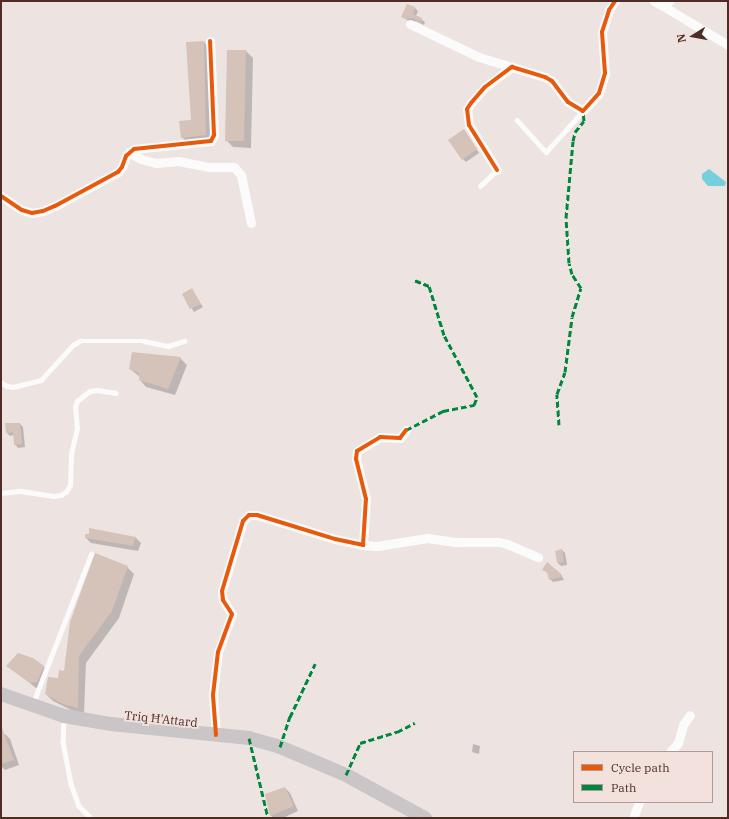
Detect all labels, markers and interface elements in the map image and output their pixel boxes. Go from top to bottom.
north arrow [673,16,713,56]
text: N [674,33,689,44]
street label: Triq Ħ'Attard [124,708,198,730]
legend [573,751,713,803]
text: Cycle path [611,760,670,775]
text: Path [611,780,636,795]

